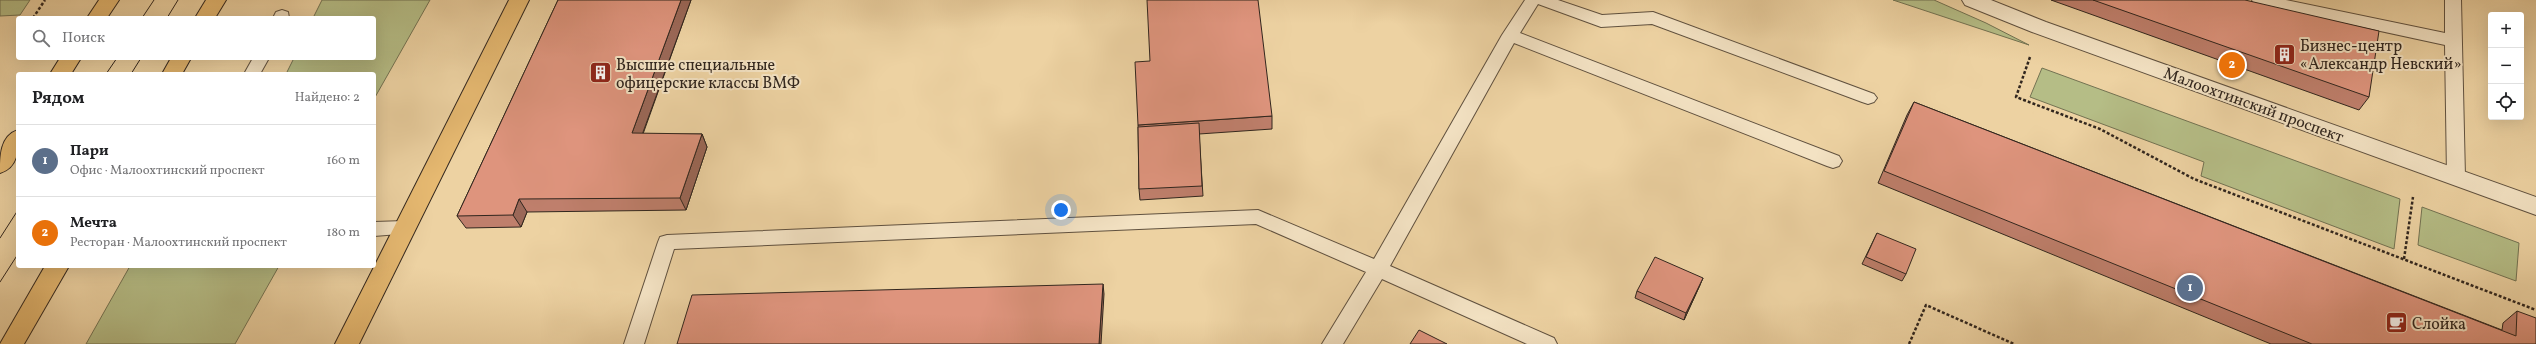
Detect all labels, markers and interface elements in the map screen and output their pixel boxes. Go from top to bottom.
map controls [2488,12,2524,120]
button: + [2488,12,2524,48]
search box [16,16,376,60]
icon: search [30,27,52,49]
text: Поиск [62,28,105,49]
place label: Бизнес-центр «Александр Невский» [2300,36,2462,76]
building icon: Бизнес-центр «Александр Невский» [2271,41,2297,67]
button: − [2488,48,2524,84]
pin: 2 [2219,50,2245,80]
place label: Высшие специальные офицерские классы ВМФ [616,55,800,95]
building icon: Высшие специальные офицерские классы ВМФ [588,60,614,86]
street label: Малоохтинский проспект [2160,63,2346,149]
button: locate [2488,84,2524,120]
text: Рядом [32,87,85,110]
text: Найдено: 2 [295,89,360,107]
text: Пари [70,141,109,162]
text: 1 [42,152,48,170]
text: 160 m [326,152,360,170]
text: Офис · Малоохтинский проспект [70,162,265,180]
your location [1051,200,1071,220]
text: Мечта [70,213,117,234]
text: 2 [42,224,48,242]
text: 180 m [326,224,360,242]
text: Ресторан · Малоохтинский проспект [70,234,287,252]
pin: 1 [2177,273,2203,303]
cafe icon: Слойка [2384,310,2410,336]
place label: Слойка [2412,314,2466,336]

